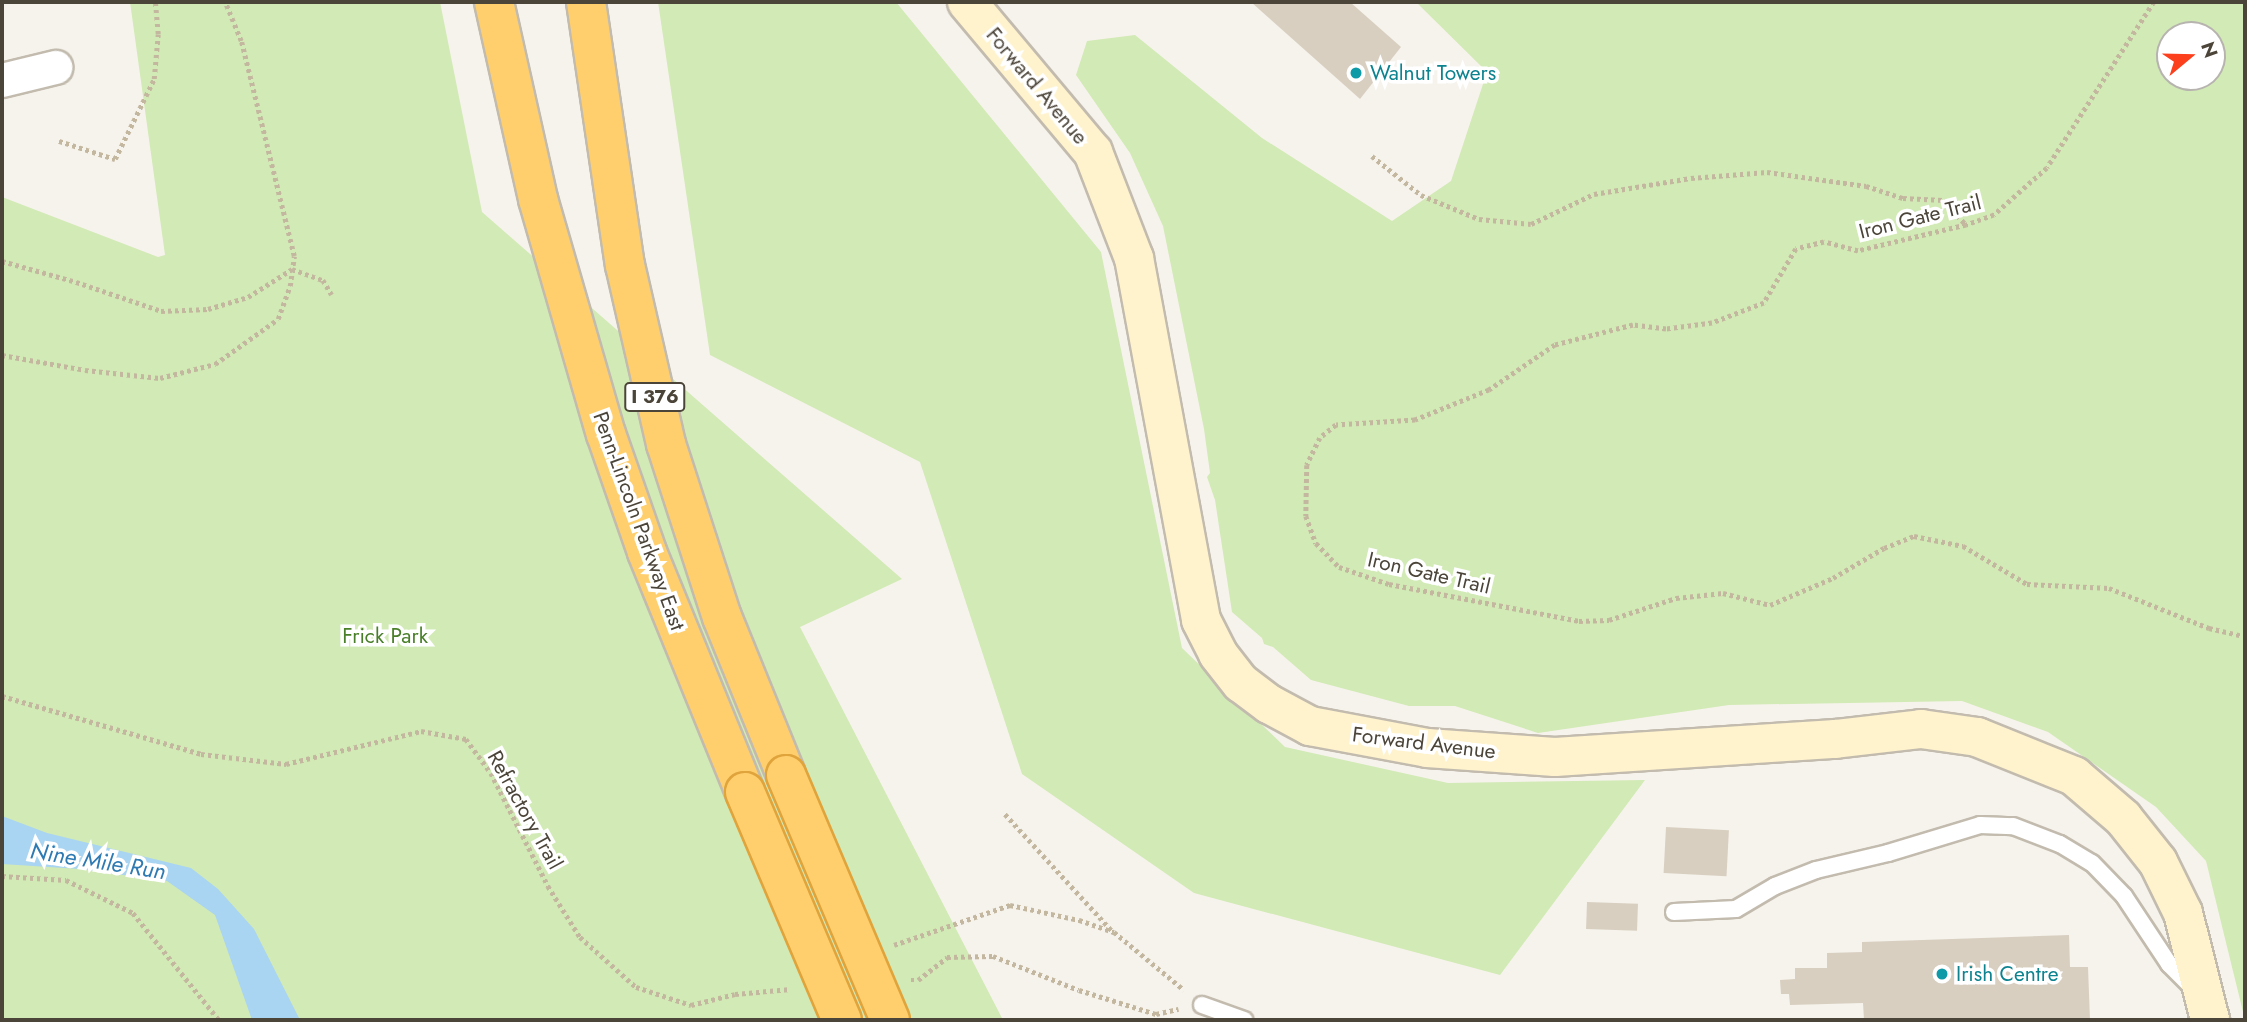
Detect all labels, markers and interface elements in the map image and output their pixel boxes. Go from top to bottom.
north arrow [2156,21,2226,91]
street label: Forward Avenue [981,23,1093,149]
text: N [2194,38,2225,61]
place label: Walnut Towers [1370,60,1496,86]
marker: Walnut Towers [1348,65,1364,81]
street label: Iron Gate Trail [1856,190,1984,244]
road number: I 376 [624,382,686,412]
street label: Penn-Lincoln Parkway East [588,408,690,634]
street label: Iron Gate Trail [1365,547,1493,599]
park label: Frick Park [342,623,428,649]
street label: Forward Avenue [1351,722,1497,764]
street label: Refractory Trail [482,746,568,874]
water label: Nine Mile Run [28,837,168,885]
place label: Irish Centre [1956,961,2059,987]
marker: Irish Centre [1934,966,1950,982]

